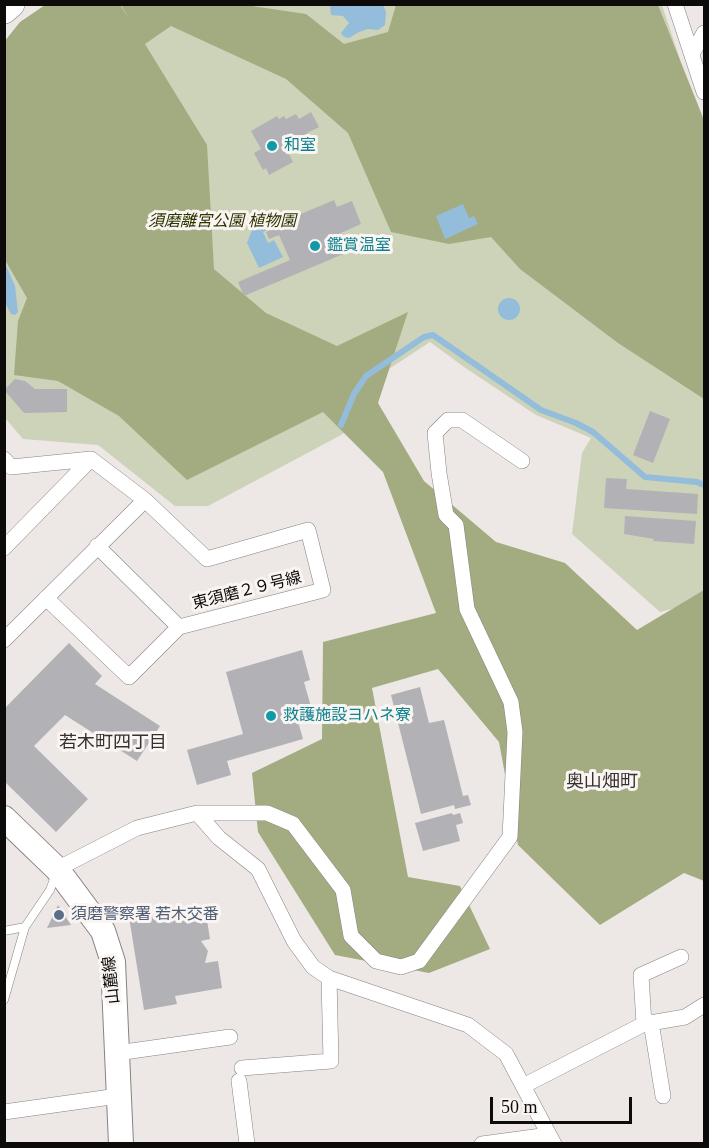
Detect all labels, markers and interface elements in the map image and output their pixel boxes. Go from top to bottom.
place label: 和室 [284,136,316,156]
marker: 和室 [265,139,279,153]
park label: 須磨離宮公園 植物園 [148,212,296,232]
place label: 鑑賞温室 [327,236,391,256]
marker: 鑑賞温室 [308,239,322,253]
street label: 東須磨２９号線 [190,568,304,614]
place label: 救護施設ヨハネ寮 [283,706,411,726]
marker: 救護施設ヨハネ寮 [264,709,278,723]
district label: 若木町四丁目 [59,732,167,754]
district label: 奥山畑町 [566,771,638,793]
place label: 須磨警察署 若木交番 [71,905,219,925]
marker: 須磨警察署 若木交番 [52,908,66,922]
street label: 山麓線 [100,955,124,1005]
scale bar [493,1085,636,1123]
text: 50 m [501,1097,538,1117]

